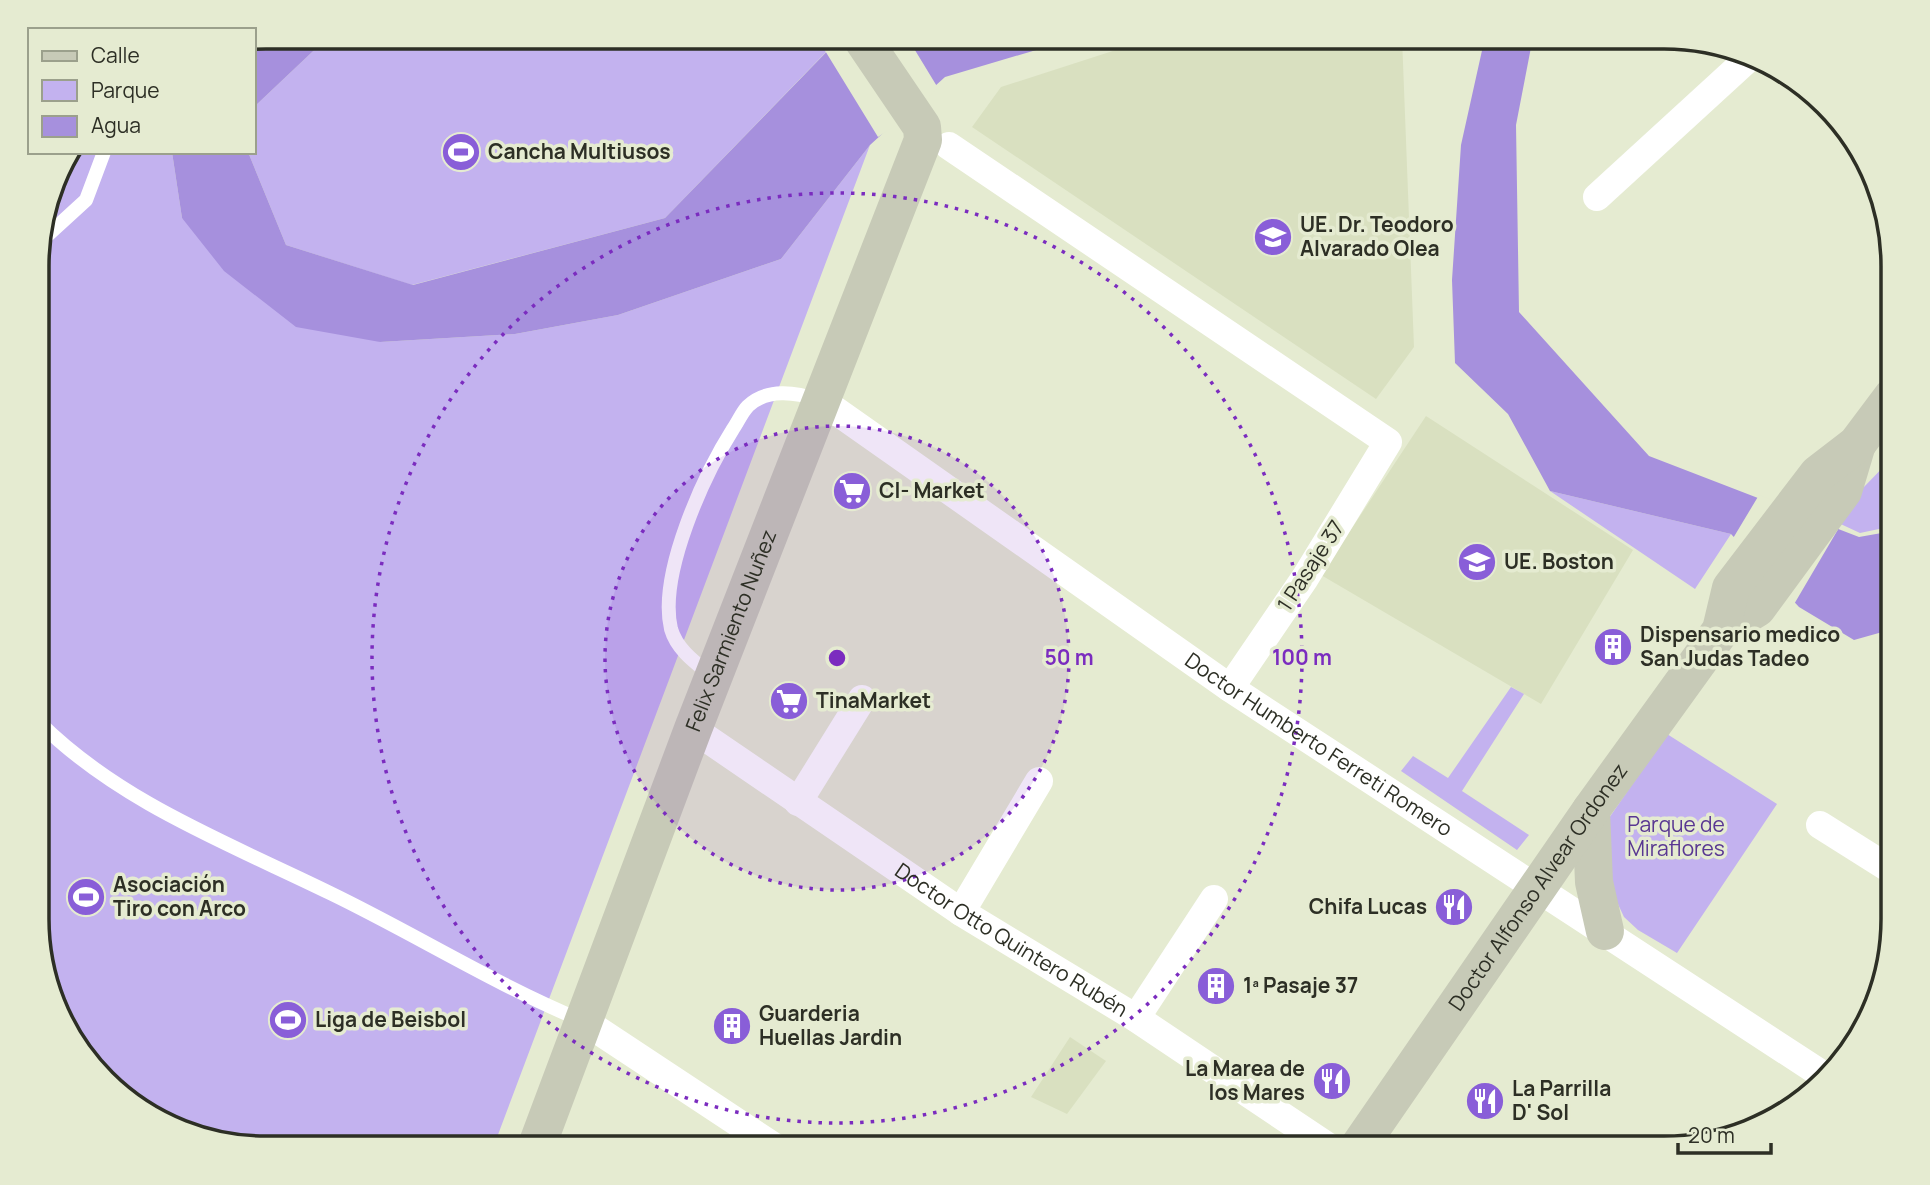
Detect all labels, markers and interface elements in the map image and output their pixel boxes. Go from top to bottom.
legend [28,28,256,154]
text: Calle [91,41,140,69]
text: Parque [91,76,160,104]
text: Agua [91,111,141,139]
sports icon: Cancha Multiusos [440,131,482,173]
place label: Cancha Multiusos [488,137,671,165]
place label: UE. Dr. Teodoro Alvarado Olea [1300,210,1454,262]
school or university icon: UE. Dr. Teodoro Alvarado Olea [1252,216,1294,258]
supermarket icon: CI- Market [831,470,873,512]
place label: CI- Market [879,476,985,504]
street label: 1 Pasaje 37 [1270,515,1350,616]
street label: Felix Sarmiento Nuñez [678,525,782,735]
school or university icon: UE. Boston [1456,541,1498,583]
place label: UE. Boston [1504,547,1614,575]
place label: Dispensario medico San Judas Tadeo [1640,620,1840,672]
building icon: Dispensario medico San Judas Tadeo [1592,626,1634,668]
text: 50 m [1044,643,1094,671]
text: 100 m [1272,643,1332,671]
centre of rings [825,646,849,670]
street label: Doctor Humberto Ferreti Romero [1180,646,1458,842]
supermarket icon: TinaMarket [768,680,810,722]
place label: TinaMarket [816,686,931,714]
street label: Doctor Alfonso Alvear Ordonez [1442,757,1633,1016]
park label: Parque de Miraflores [1627,810,1725,862]
street label: Doctor Otto Quintero Rubén [890,856,1133,1023]
place label: Asociación Tiro con Arco [113,870,246,922]
sports icon: Asociación Tiro con Arco [65,876,107,918]
restaurant icon: Chifa Lucas [1433,886,1475,928]
place label: Chifa Lucas [1309,892,1427,920]
building icon: 1ª Pasaje 37 [1195,965,1237,1007]
place label: 1ª Pasaje 37 [1243,971,1358,999]
sports icon: Liga de Beisbol [267,999,309,1041]
place label: Guarderia Huellas Jardin [759,999,902,1051]
place label: Liga de Beisbol [315,1005,466,1033]
building icon: Guarderia Huellas Jardin [711,1005,753,1047]
place label: La Marea de los Mares [1185,1054,1305,1106]
restaurant icon: La Marea de los Mares [1311,1060,1353,1102]
place label: La Parrilla D' Sol [1512,1074,1611,1126]
restaurant icon: La Parrilla D' Sol [1464,1080,1506,1122]
scale bar [1678,1112,1771,1156]
text: 20 m [1688,1121,1735,1149]

